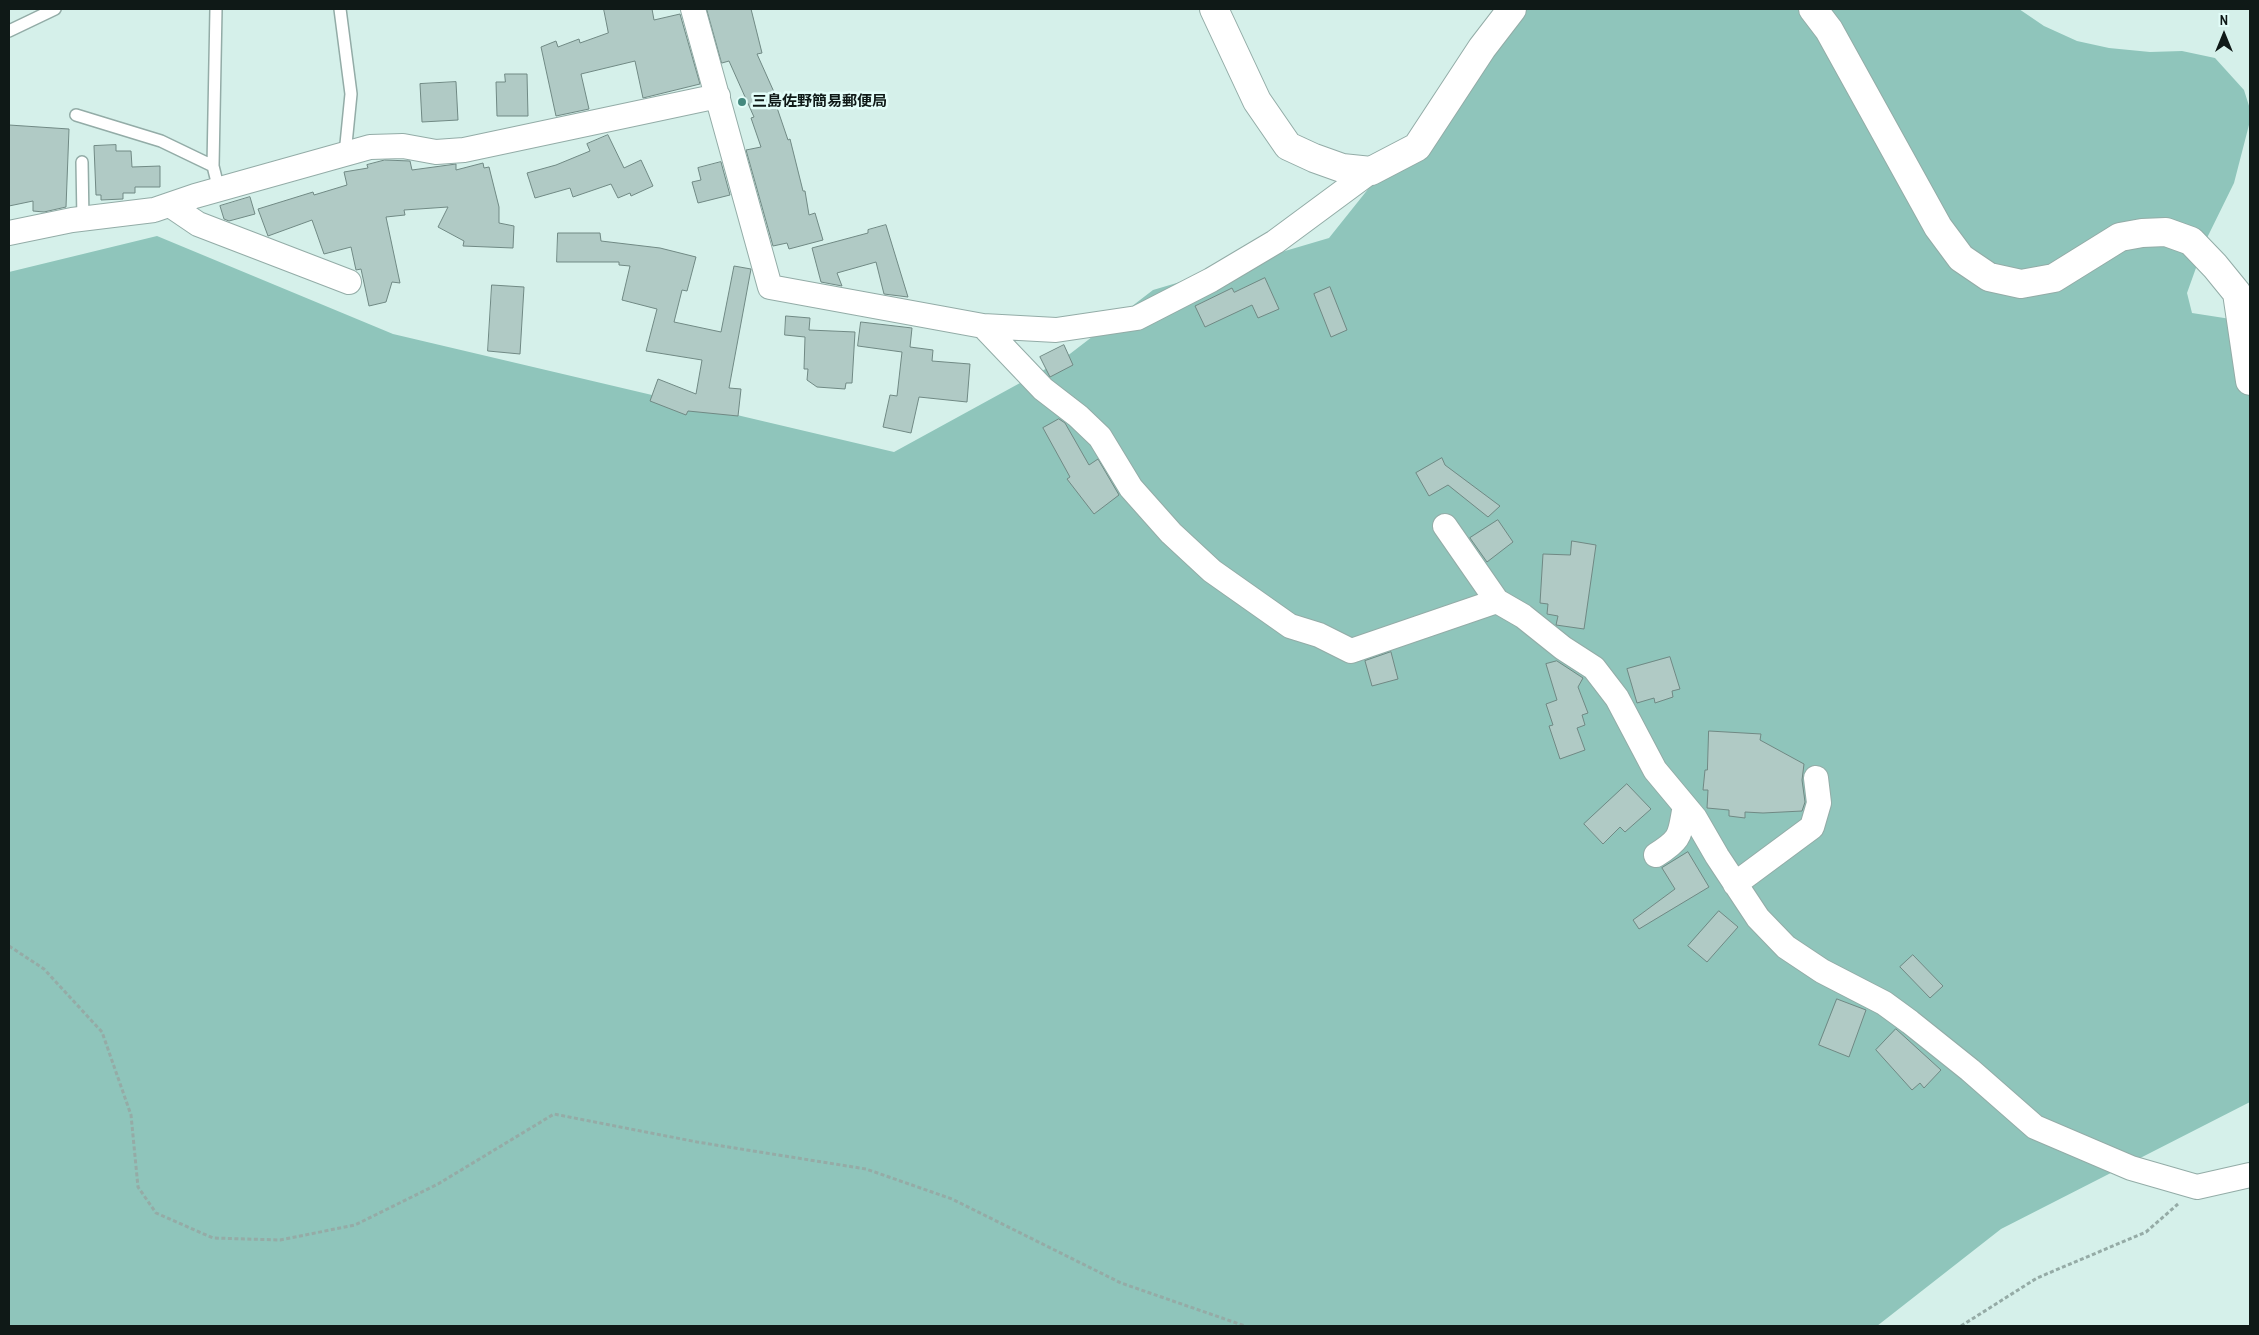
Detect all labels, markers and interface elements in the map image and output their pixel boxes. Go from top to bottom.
north arrow [2199,10,2249,60]
text: N [2220,11,2228,29]
place label: 三島佐野簡易郵便局 [752,93,887,111]
marker: 三島佐野簡易郵便局 [736,96,748,108]

